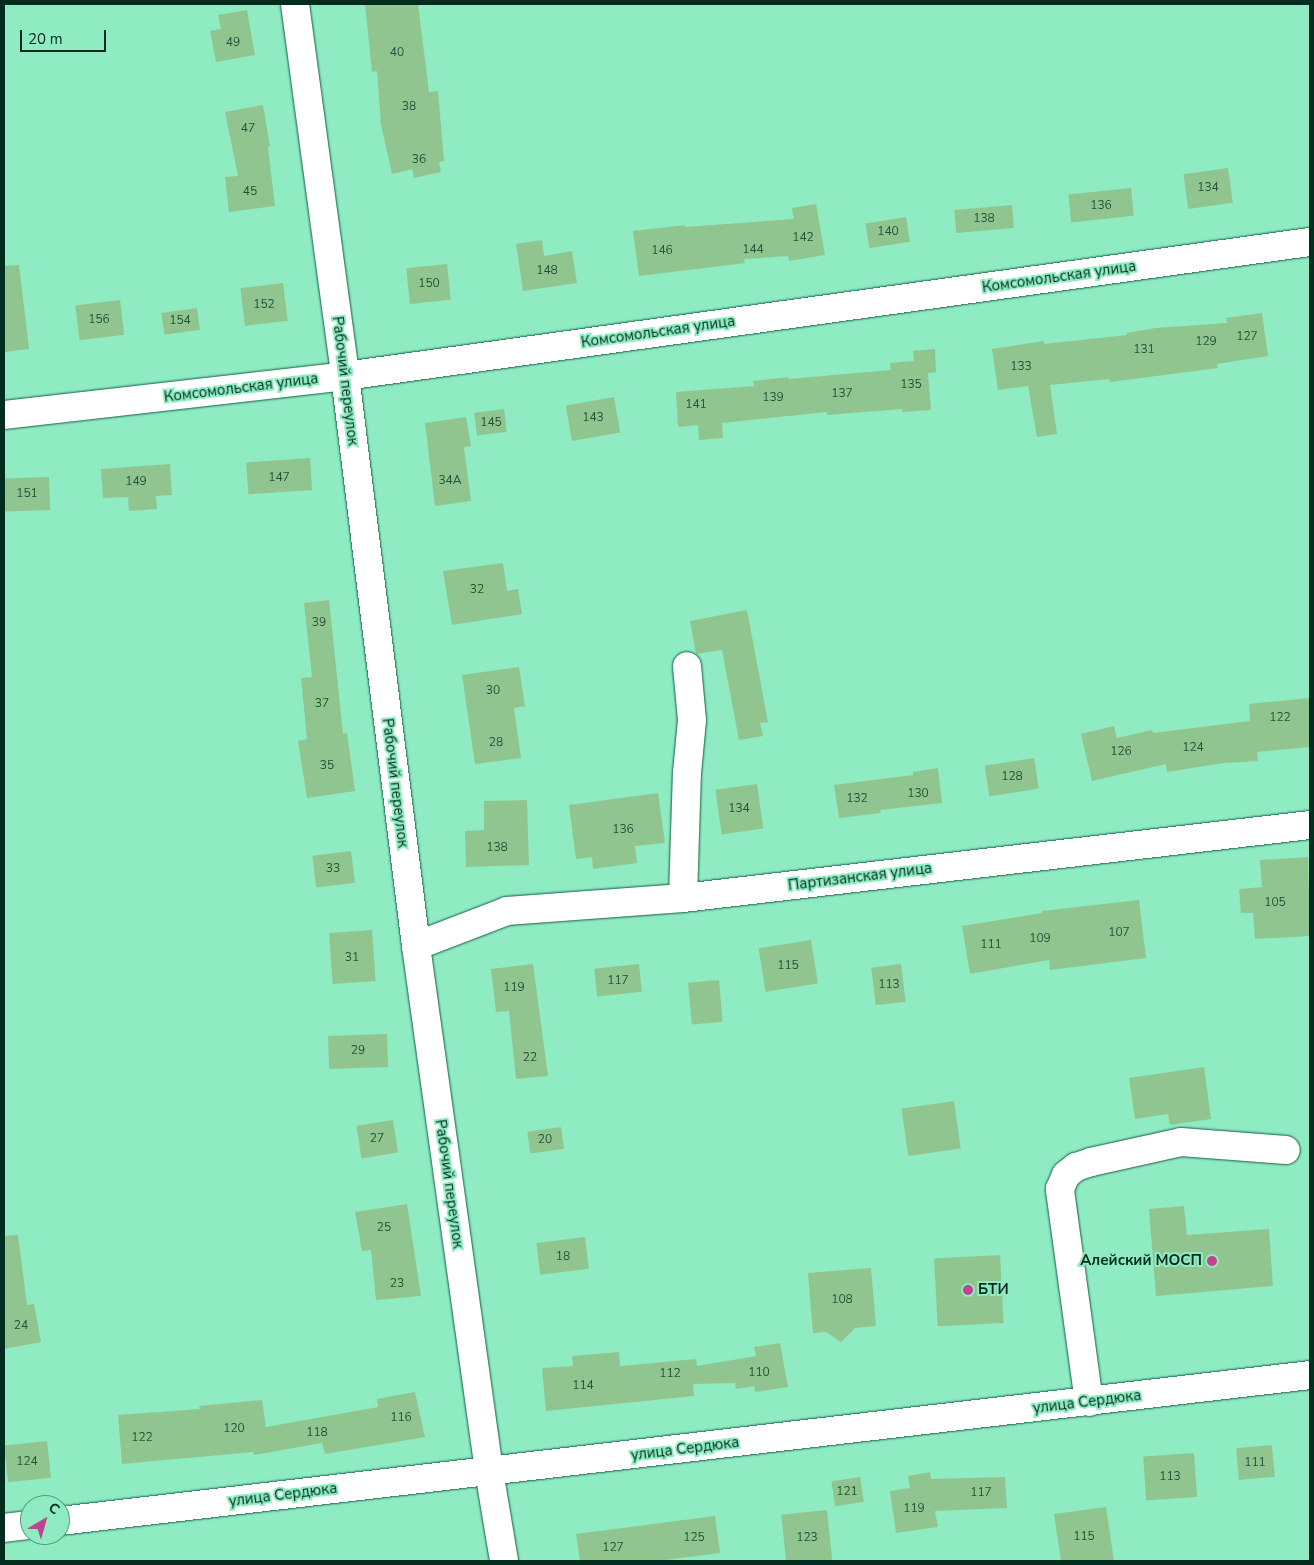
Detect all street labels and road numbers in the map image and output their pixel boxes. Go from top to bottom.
street label: Комсомольская улица [981,257,1137,297]
street label: Комсомольская улица [580,312,736,352]
street label: Рабочий переулок [328,315,362,447]
street label: Комсомольская улица [163,370,319,406]
street label: Рабочий переулок [378,717,412,849]
street label: Партизанская улица [787,859,933,895]
street label: Рабочий переулок [431,1118,467,1250]
street label: улица Сердюка [1032,1386,1142,1418]
street label: улица Сердюка [630,1433,740,1465]
street label: улица Сердюка [228,1479,338,1511]

